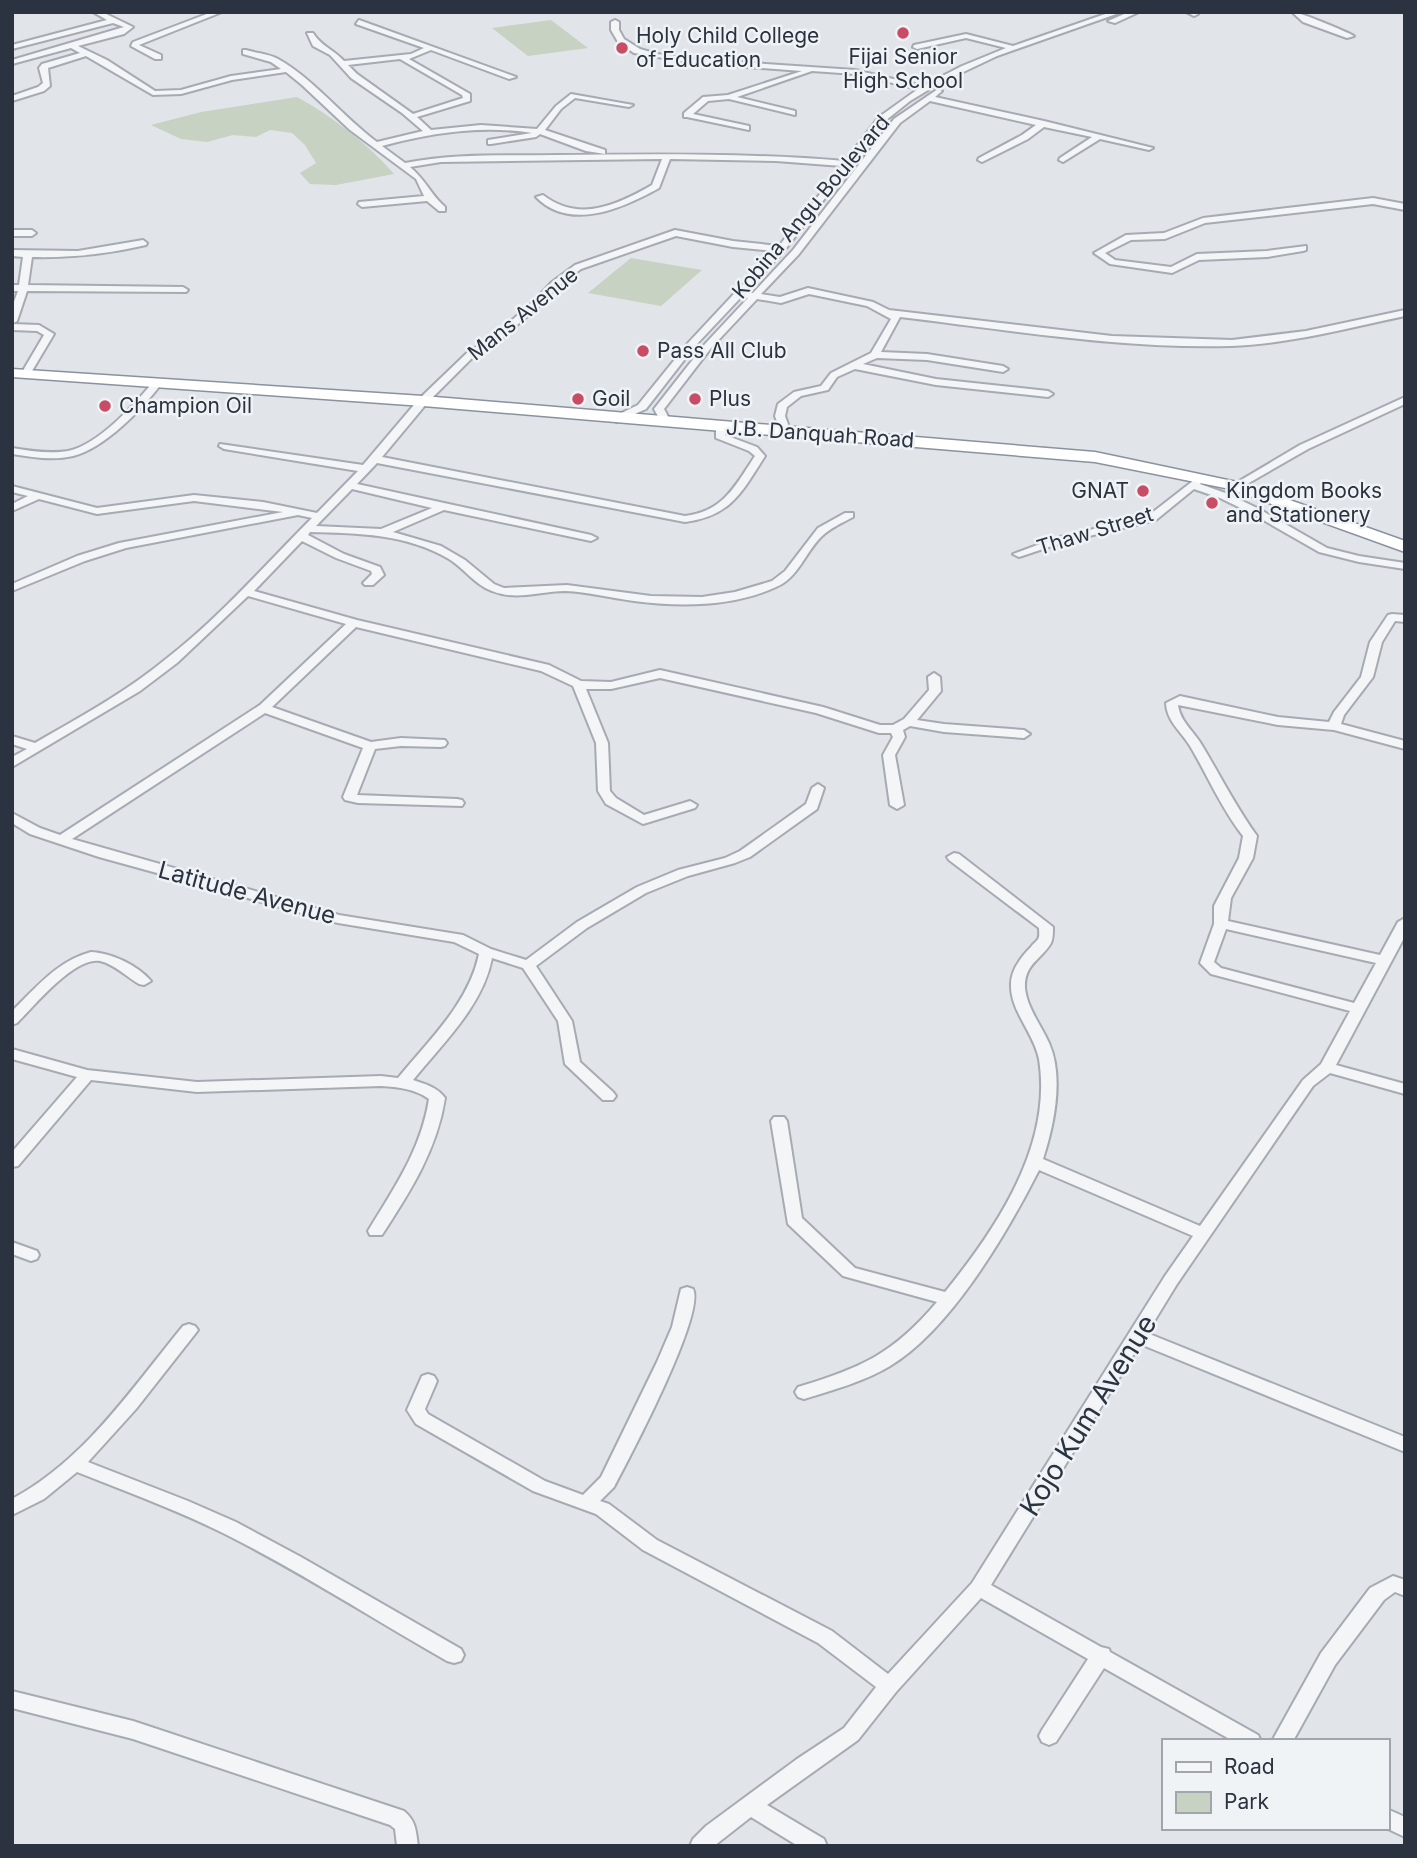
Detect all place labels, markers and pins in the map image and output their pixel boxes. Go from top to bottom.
place label: Holy Child College of Education [636,23,819,72]
marker: Fijai Senior High School [895,25,911,41]
marker: Holy Child College of Education [614,40,630,56]
place label: Fijai Senior High School [843,44,963,93]
place label: Pass All Club [657,338,787,363]
marker: Pass All Club [635,343,651,359]
place label: Goil [592,386,630,411]
place label: Plus [709,386,751,411]
marker: Goil [570,391,586,407]
marker: Plus [687,391,703,407]
place label: Champion Oil [119,393,252,418]
marker: Champion Oil [97,398,113,414]
place label: GNAT [1071,478,1129,503]
place label: Kingdom Books and Stationery [1226,478,1382,527]
marker: GNAT [1135,483,1151,499]
marker: Kingdom Books and Stationery [1204,495,1220,511]

